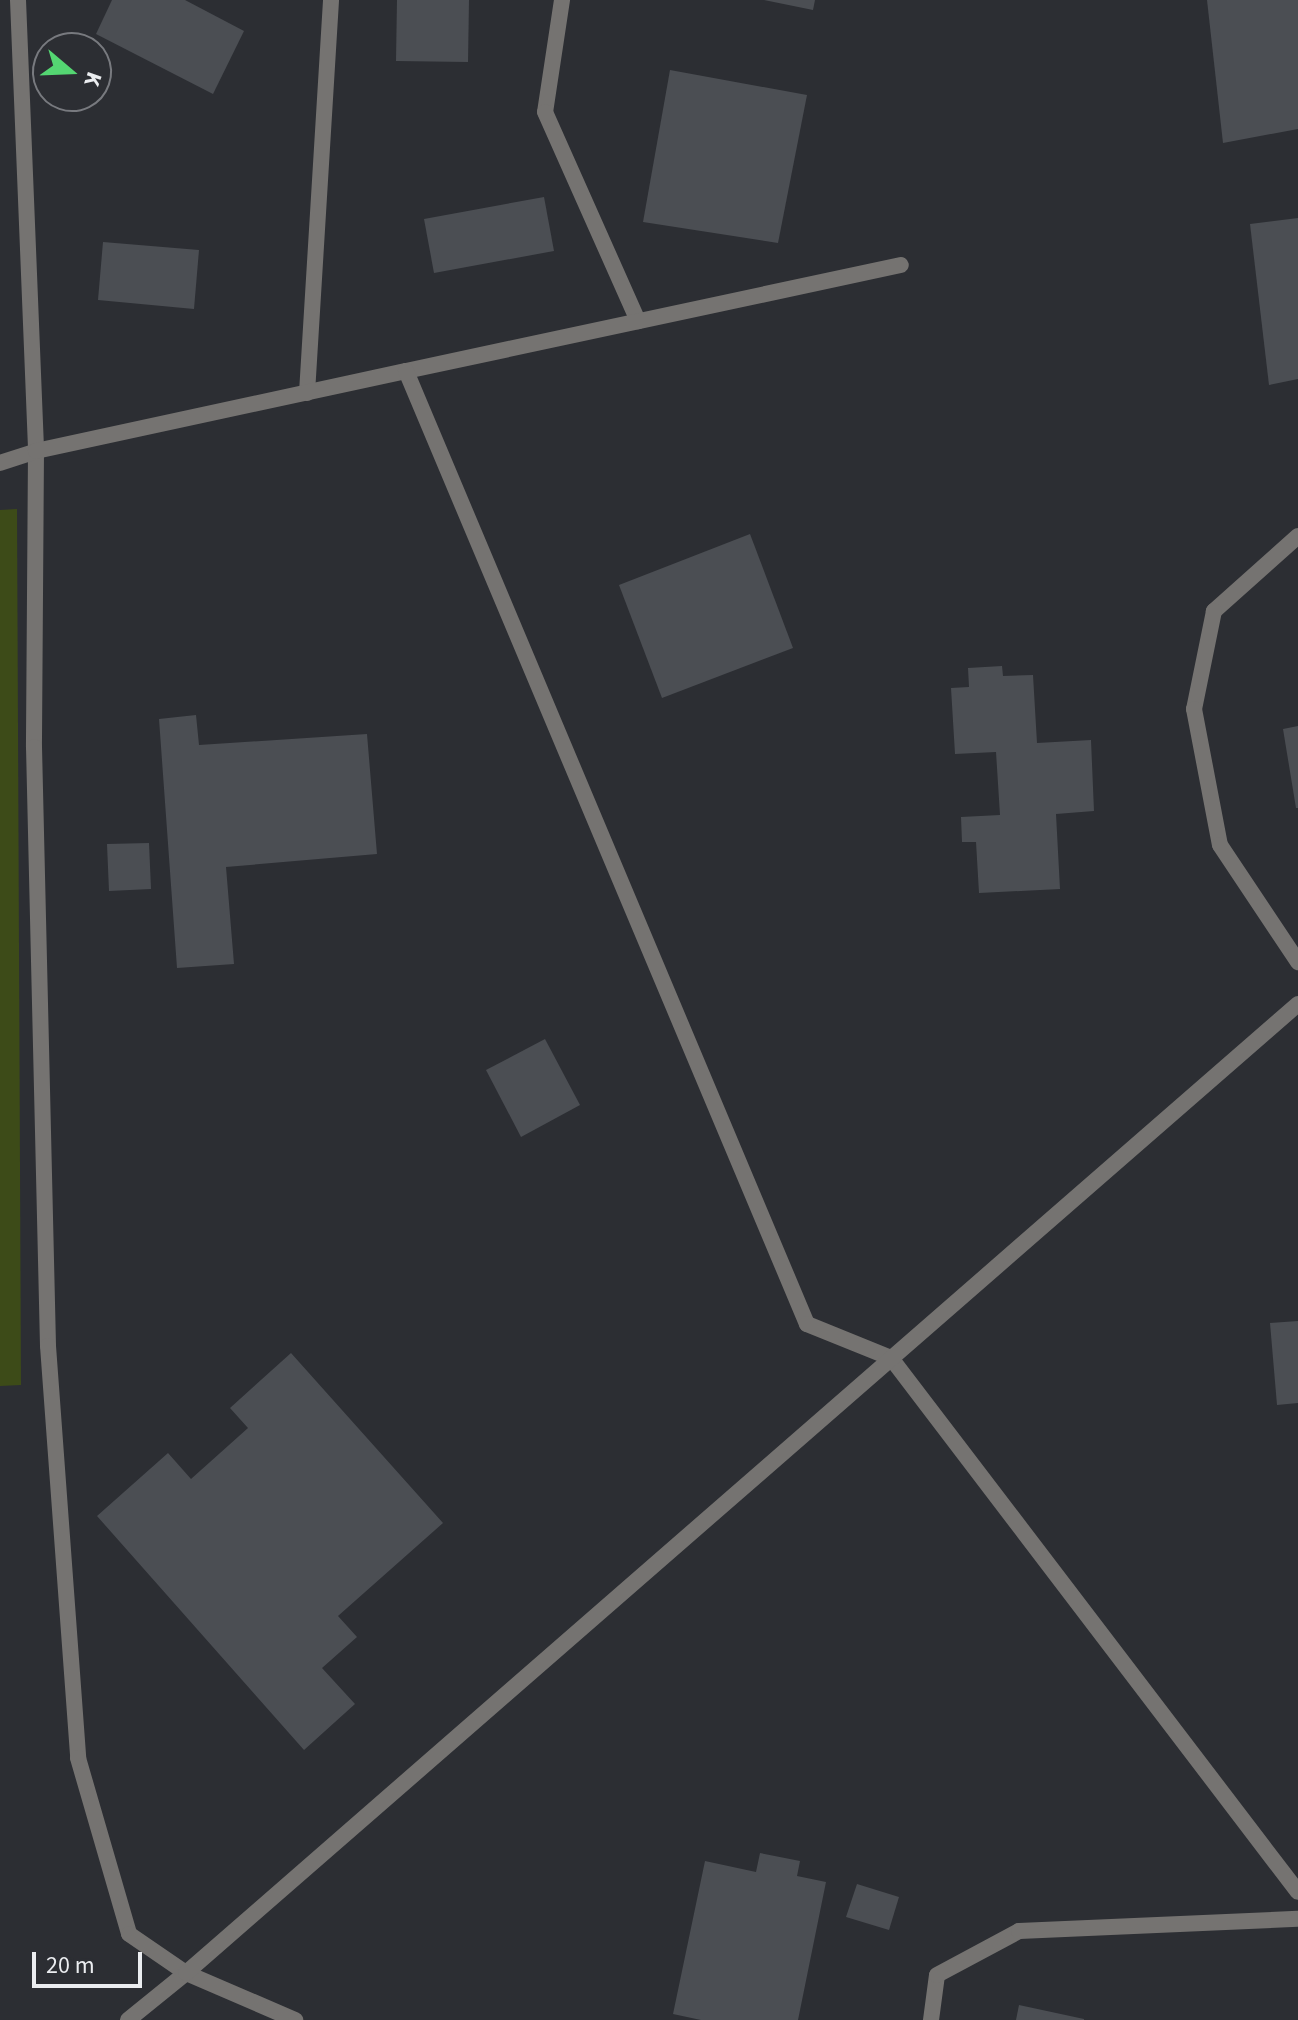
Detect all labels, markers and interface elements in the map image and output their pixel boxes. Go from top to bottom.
north arrow [32,32,112,112]
text: K [75,68,110,91]
scale bar [36,1936,146,1986]
text: 20 m [46,1948,95,1983]

